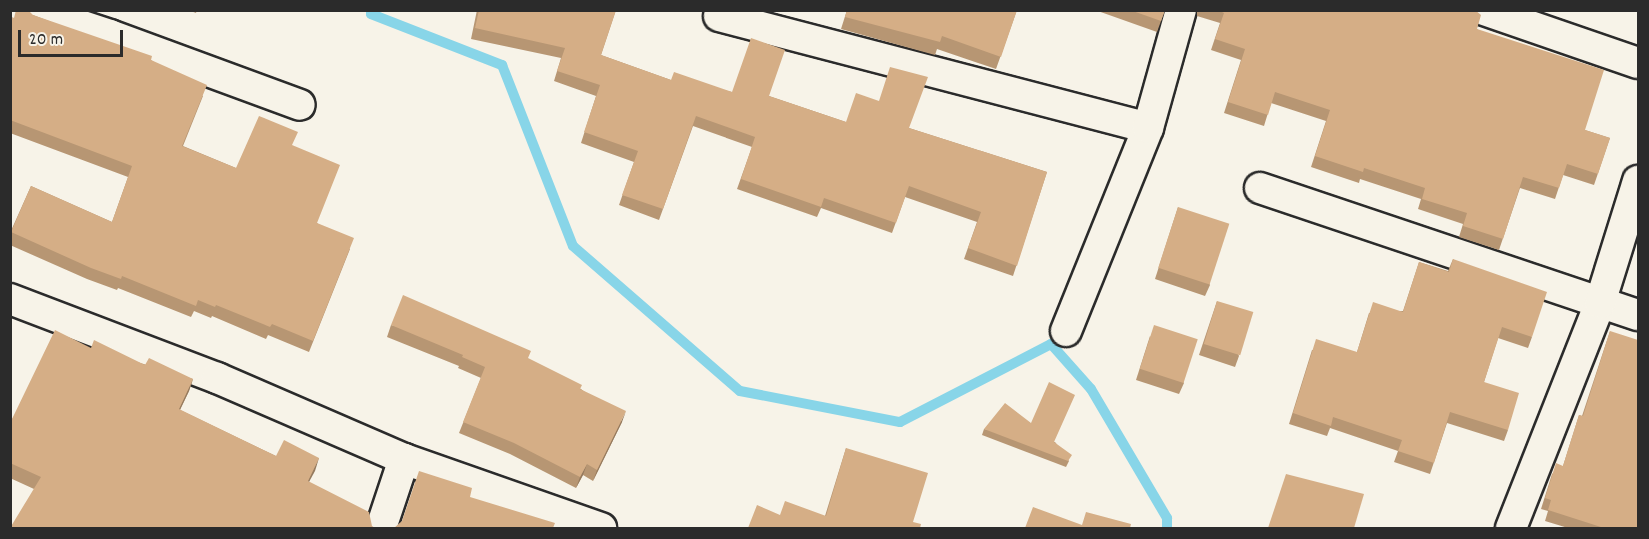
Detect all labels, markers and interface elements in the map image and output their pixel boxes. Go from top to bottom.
scale bar [21,18,126,56]
text: 20 m [29,28,63,53]

